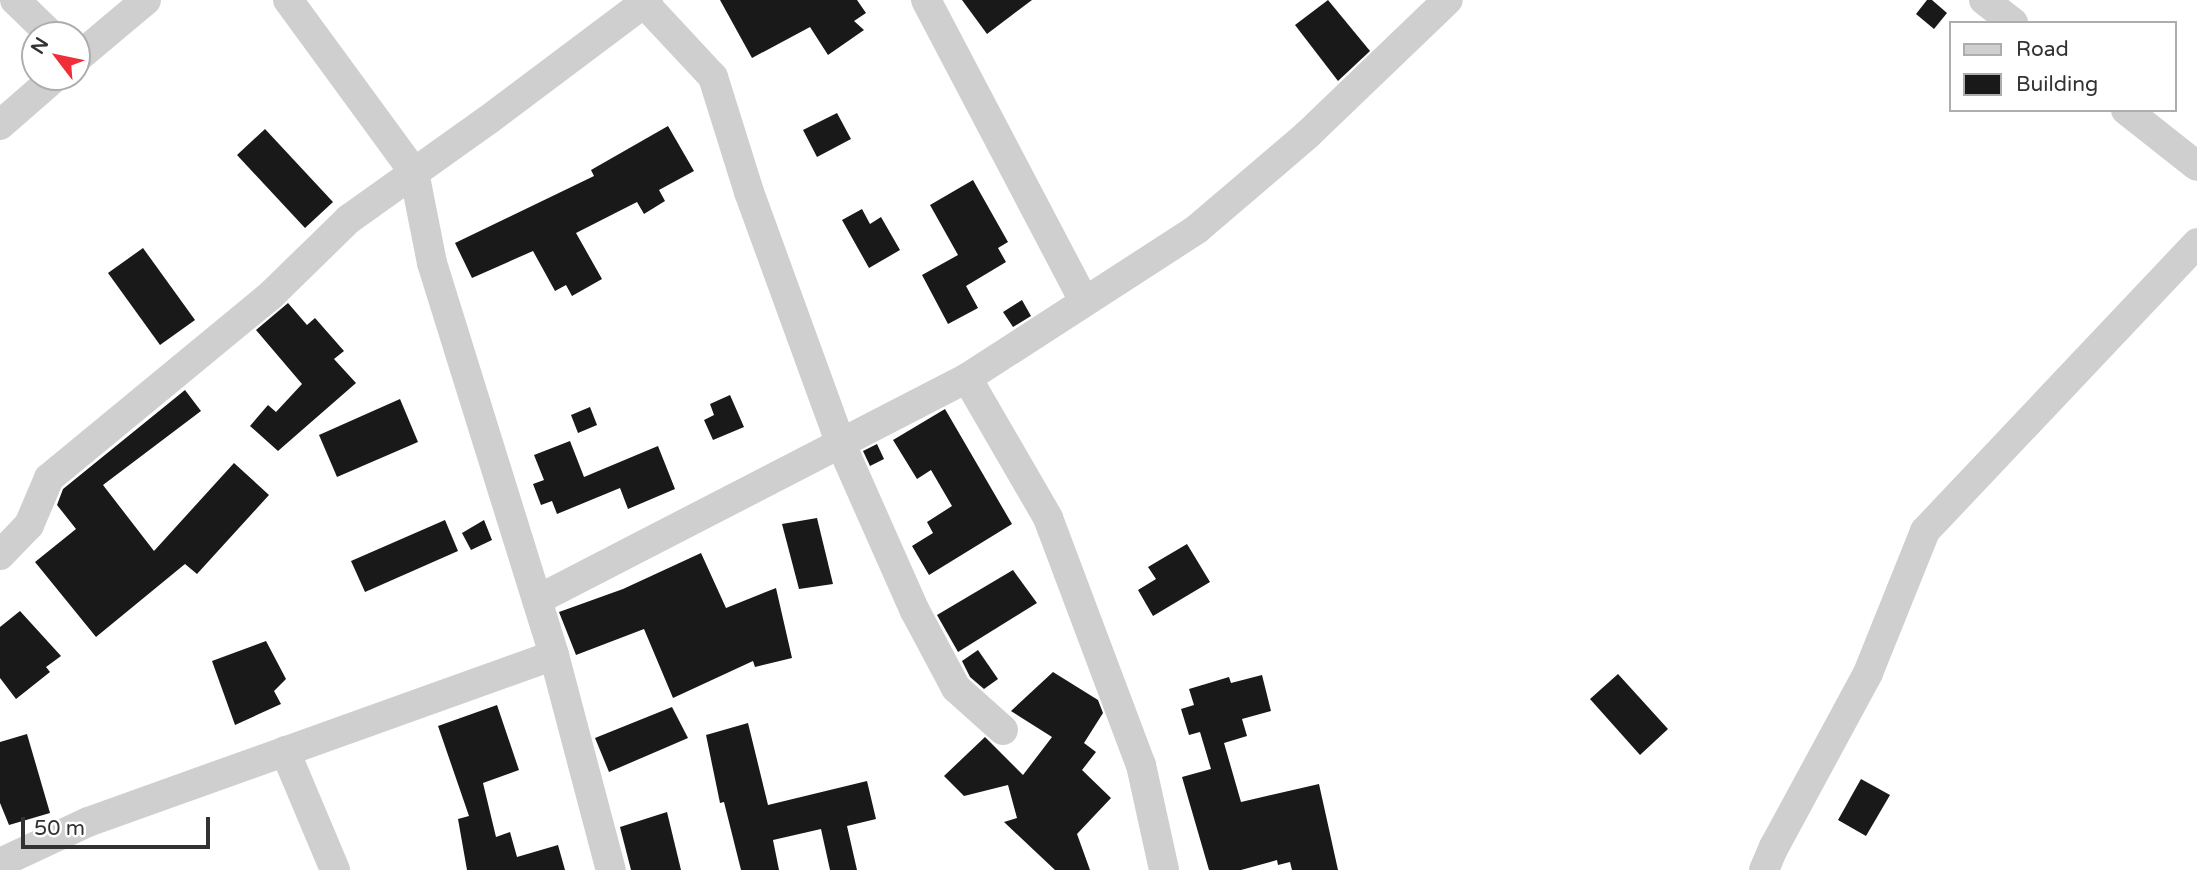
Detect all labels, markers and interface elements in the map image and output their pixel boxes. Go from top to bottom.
north arrow [21,21,91,91]
legend [1948,21,2176,112]
text: N [27,34,53,58]
text: Road [2016,37,2069,62]
text: Building [2016,72,2098,97]
scale bar [24,804,214,848]
text: 50 m [34,816,85,841]

